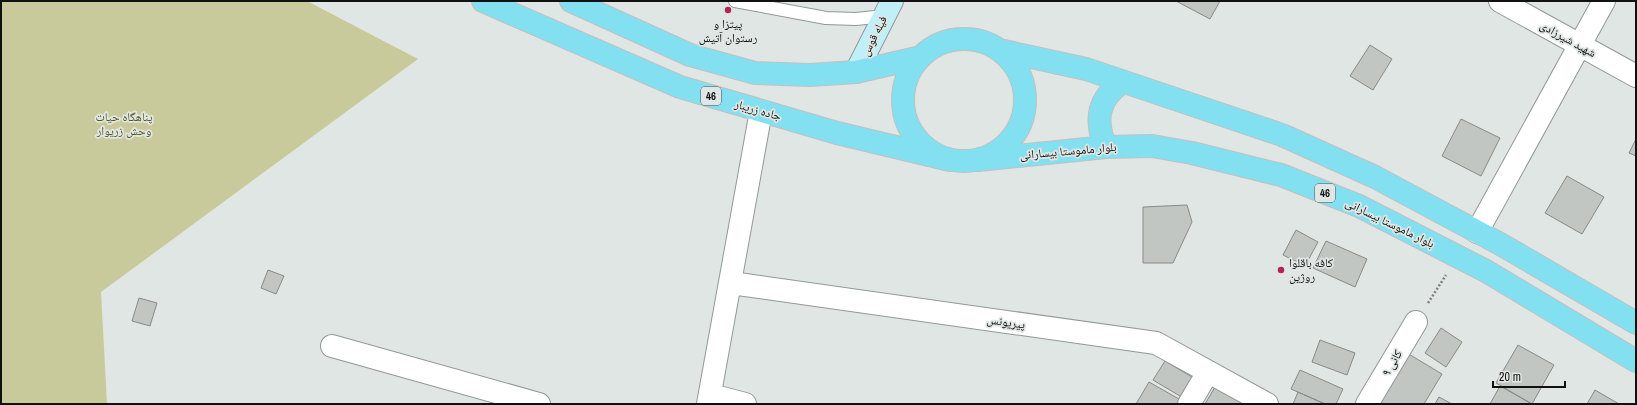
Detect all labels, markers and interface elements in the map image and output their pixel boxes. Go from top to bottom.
marker: پیتزا و رستوان آتیش [723,5,733,15]
street label: فیله قوس [857,13,891,59]
place label: پیتزا و رستوان آتیش [699,16,758,46]
street label: شهید شیرزادی [1537,17,1599,61]
road number: 46 [701,87,721,105]
street label: جاده زریبار [732,95,784,124]
park label: پناهگاه حیات وحش زریوار [95,109,153,139]
street label: بلوار ماموستا بیسارانی [1019,139,1117,163]
road number: 46 [1315,184,1335,202]
street label: بلوار ماموستا بیسارانی [1343,194,1437,252]
place label: کافه باقلوا روژین [1289,255,1333,285]
marker: کافه باقلوا روژین [1276,265,1286,275]
street label: پیریونس [986,311,1027,333]
street label: کانی ۹ [1378,347,1406,379]
scale bar [1493,363,1565,389]
text: 20 m [1499,369,1521,385]

